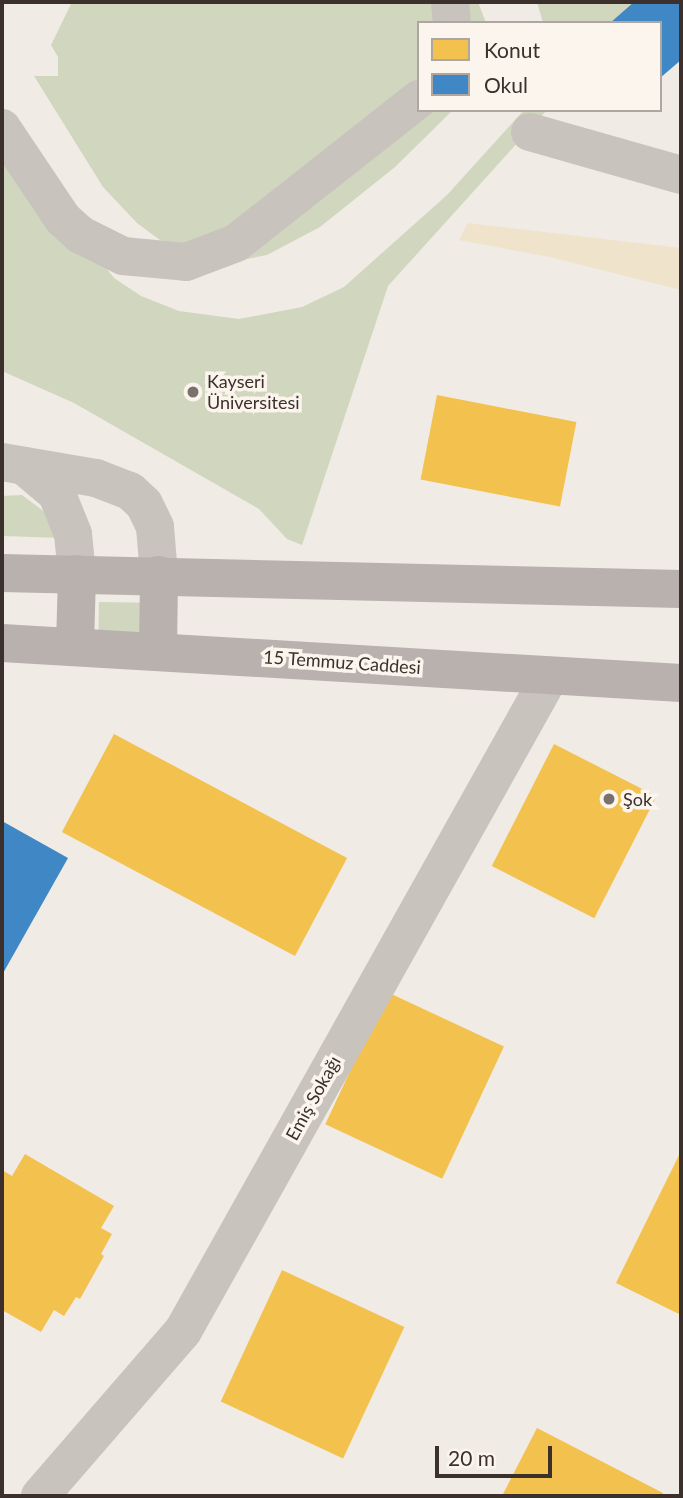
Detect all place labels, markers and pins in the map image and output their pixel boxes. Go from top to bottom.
place label: Kayseri Üniversitesi [207,371,300,414]
marker: Kayseri Üniversitesi [185,384,201,400]
place label: Şok [623,788,652,810]
marker: Şok [601,791,617,807]

